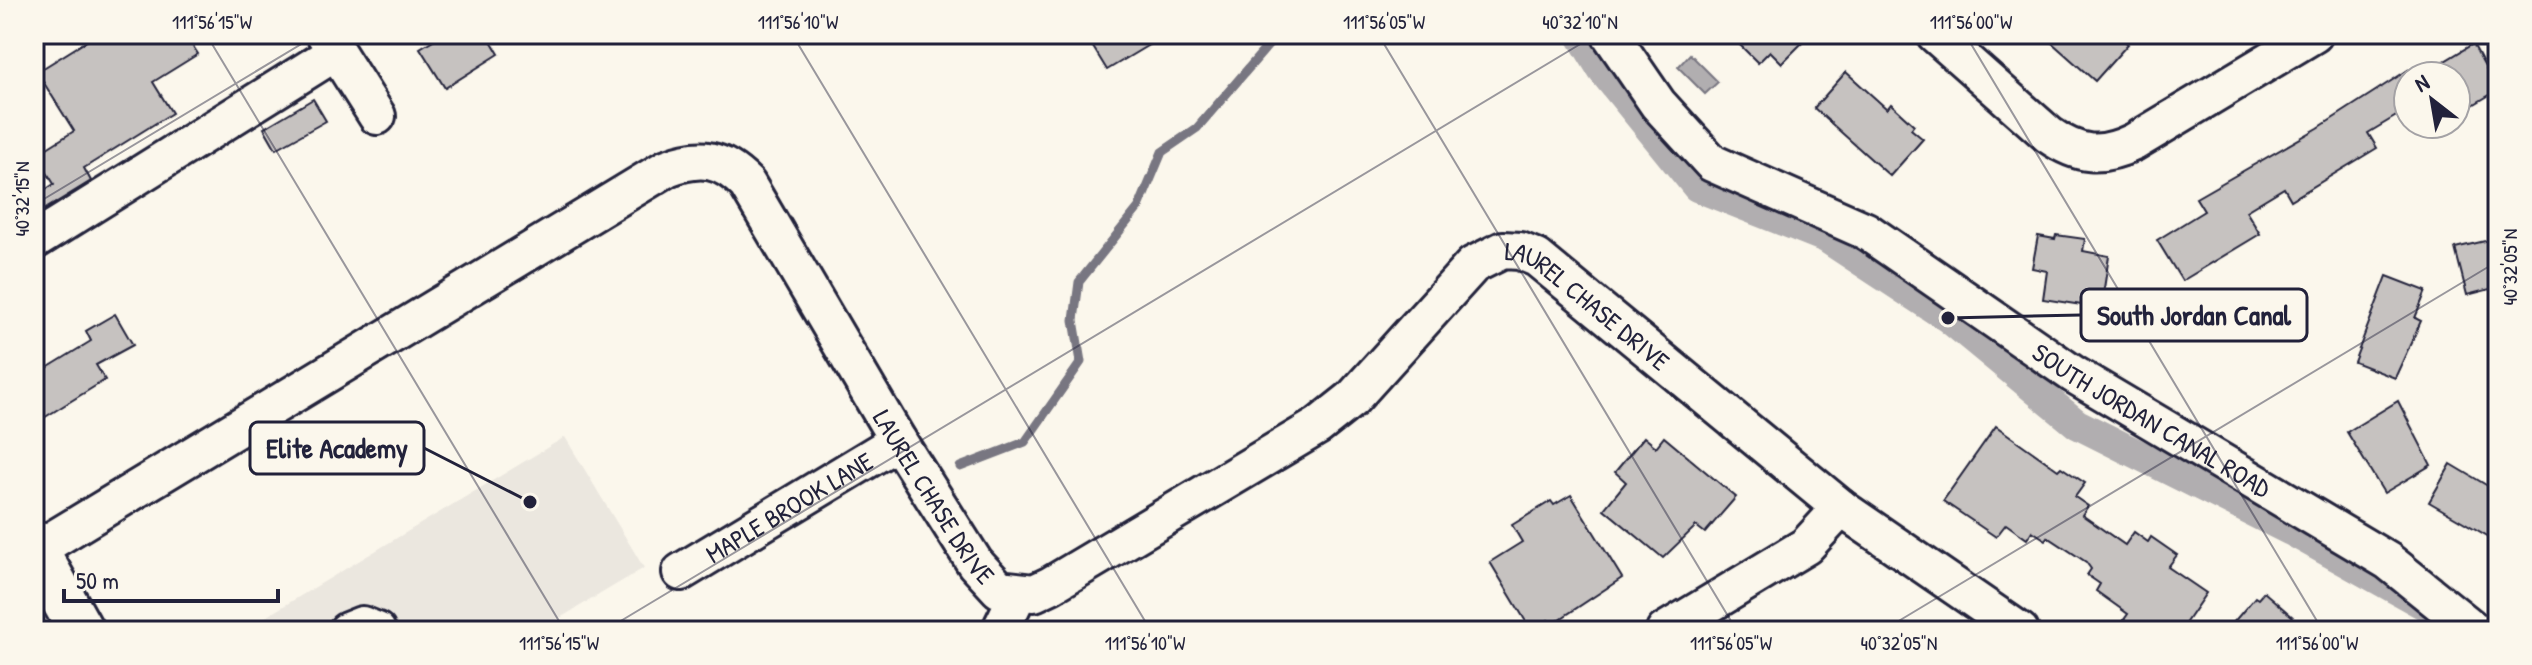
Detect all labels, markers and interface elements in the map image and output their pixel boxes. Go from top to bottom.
text: 111°56'15"W [172,8,253,35]
text: 111°56'10"W [758,8,839,35]
text: 111°56'05"W [1343,8,1426,35]
text: 40°32'10"N [1542,8,1618,35]
text: 111°56'00"W [1930,8,2013,35]
north arrow [2392,60,2472,140]
text: N [2409,67,2435,99]
text: 40°32'15"N [8,161,35,237]
text: 40°32'05"N [2496,229,2523,305]
street label: LAUREL CHASE DRIVE [1504,233,1678,378]
callout: South Jordan Canal [2081,289,2307,341]
text: South Jordan Canal [2097,296,2292,334]
street label: SOUTH JORDAN CANAL ROAD [2026,334,2278,505]
street label: LAUREL CHASE DRIVE [866,403,1003,592]
callout: Elite Academy [250,422,424,474]
text: Elite Academy [266,429,408,468]
street label: MAPLE BROOK LANE [699,443,879,571]
scale bar [64,553,278,603]
text: 50 m [76,564,119,596]
text: 111°56'15"W [519,629,600,656]
text: 111°56'10"W [1105,629,1186,656]
text: 111°56'05"W [1690,629,1773,656]
text: 40°32'05"N [1861,629,1937,656]
text: 111°56'00"W [2276,629,2359,656]

